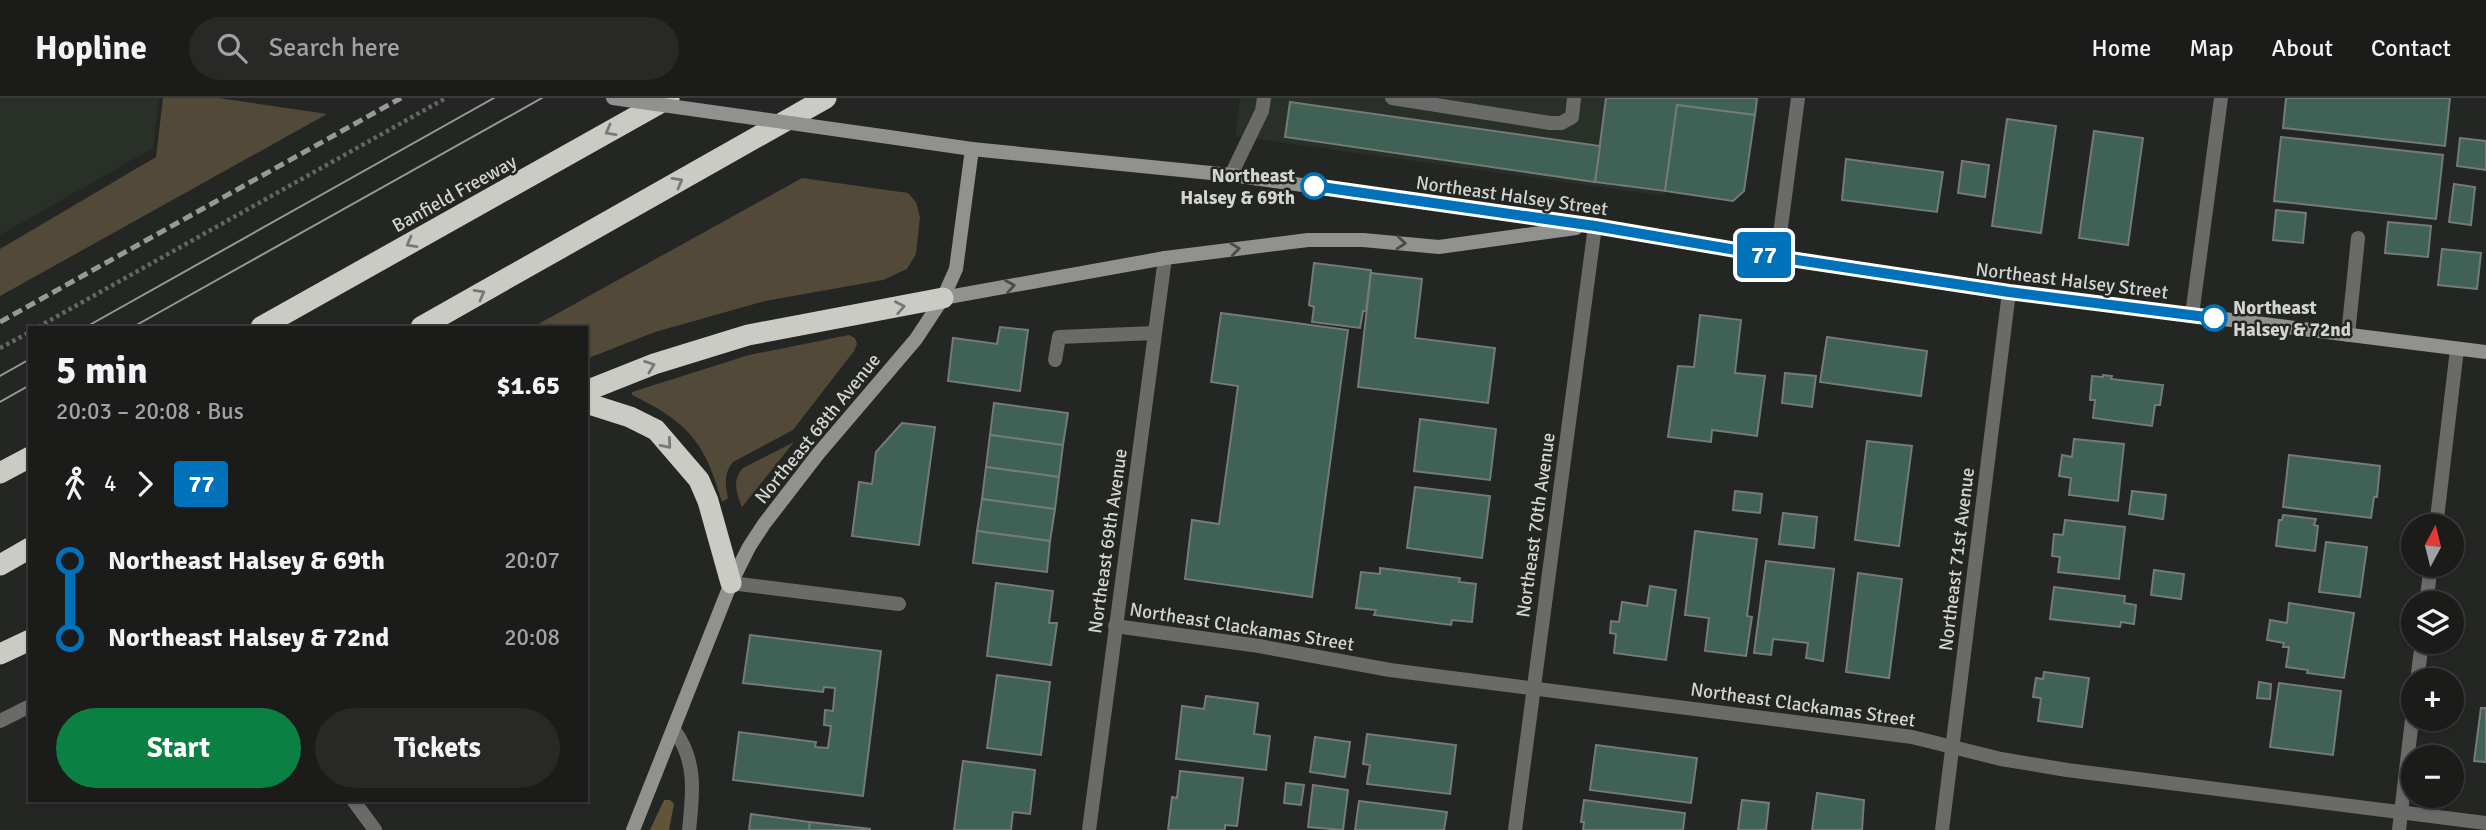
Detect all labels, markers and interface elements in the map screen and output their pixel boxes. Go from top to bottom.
search box [189,17,679,80]
text: Hopline [35,28,147,69]
icon: search [213,29,251,67]
text: Search here [269,32,400,64]
text: Home [2091,33,2151,63]
text: Map [2189,33,2234,63]
text: About [2272,33,2333,63]
text: Contact [2371,33,2451,63]
one-way arrow [605,123,617,136]
street label: Banfield Freeway [388,150,521,238]
place label: Northeast Halsey & 69th [1180,164,1295,210]
street label: Northeast Halsey Street [1414,171,1610,221]
marker: Northeast Halsey & 69th [1301,173,1327,199]
one-way arrow [671,177,684,190]
line badge: 77 [1732,232,1796,278]
one-way arrow [406,235,419,248]
one-way arrow [1396,235,1407,250]
text: 77 [1751,240,1777,270]
one-way arrow [1229,242,1241,257]
street label: Northeast Halsey Street [1974,257,2170,305]
one-way arrow [1004,279,1016,294]
one-way arrow [473,289,486,302]
place label: Northeast Halsey & 72nd [2233,296,2351,342]
one-way arrow [894,300,906,315]
marker: Northeast Halsey & 72nd [2201,305,2227,331]
text: 5 min [56,347,148,394]
street label: Northeast 68th Avenue [750,349,886,509]
one-way arrow [643,360,655,374]
text: $1.65 [496,370,560,402]
text: 20:03 – 20:08 · Bus [56,397,244,426]
street label: Northeast 70th Avenue [1511,431,1561,619]
one-way arrow [659,435,671,448]
street label: Northeast 69th Avenue [1083,447,1133,635]
icon: walk [56,465,94,503]
icon: forward [126,465,164,503]
street label: Northeast 71st Avenue [1934,466,1980,652]
text: 4 [104,469,116,498]
text: 77 [188,469,214,499]
north arrow [2401,514,2464,578]
map controls [2401,514,2464,808]
text: Northeast Halsey & 69th [108,545,385,577]
text: 20:07 [504,546,560,575]
button: layers [2401,591,2464,654]
street label: Northeast Clackamas Street [1128,597,1356,657]
text: Northeast Halsey & 72nd [108,622,389,654]
text: 20:08 [504,623,560,652]
button: + [2401,668,2464,731]
street label: Northeast Clackamas Street [1689,677,1917,733]
button: Start [56,708,301,788]
button: Tickets [315,708,560,788]
button: − [2401,745,2464,808]

